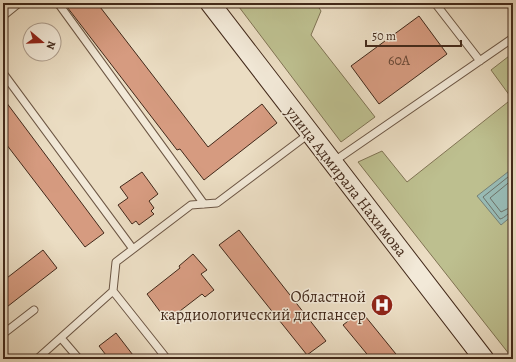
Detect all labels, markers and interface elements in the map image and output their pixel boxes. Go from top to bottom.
north arrow [22,22,62,62]
scale bar [366,22,461,48]
text: 50 m [372,28,396,44]
text: N [43,39,59,51]
house number: 60А [388,51,411,70]
street label: улица Адмирала Нахимова [280,101,412,262]
place label: Областной кардиологический диспансер [160,286,366,326]
hospital icon: Областной кардиологический диспансер [369,292,395,318]

